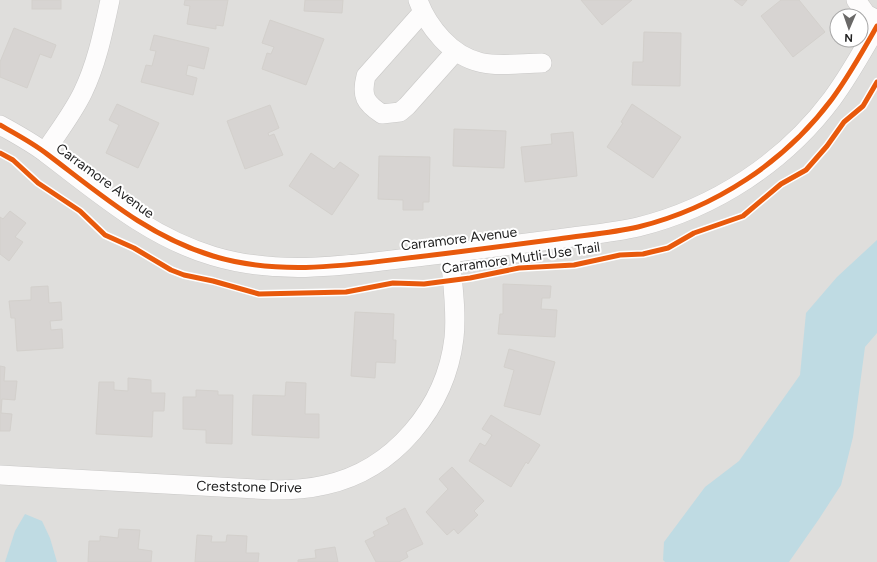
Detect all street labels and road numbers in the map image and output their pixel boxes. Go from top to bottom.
street label: Carramore Avenue [53,140,158,222]
street label: Carramore Avenue [400,223,518,255]
street label: Carramore Mutli-Use Trail [441,238,601,278]
street label: Creststone Drive [196,478,302,496]

